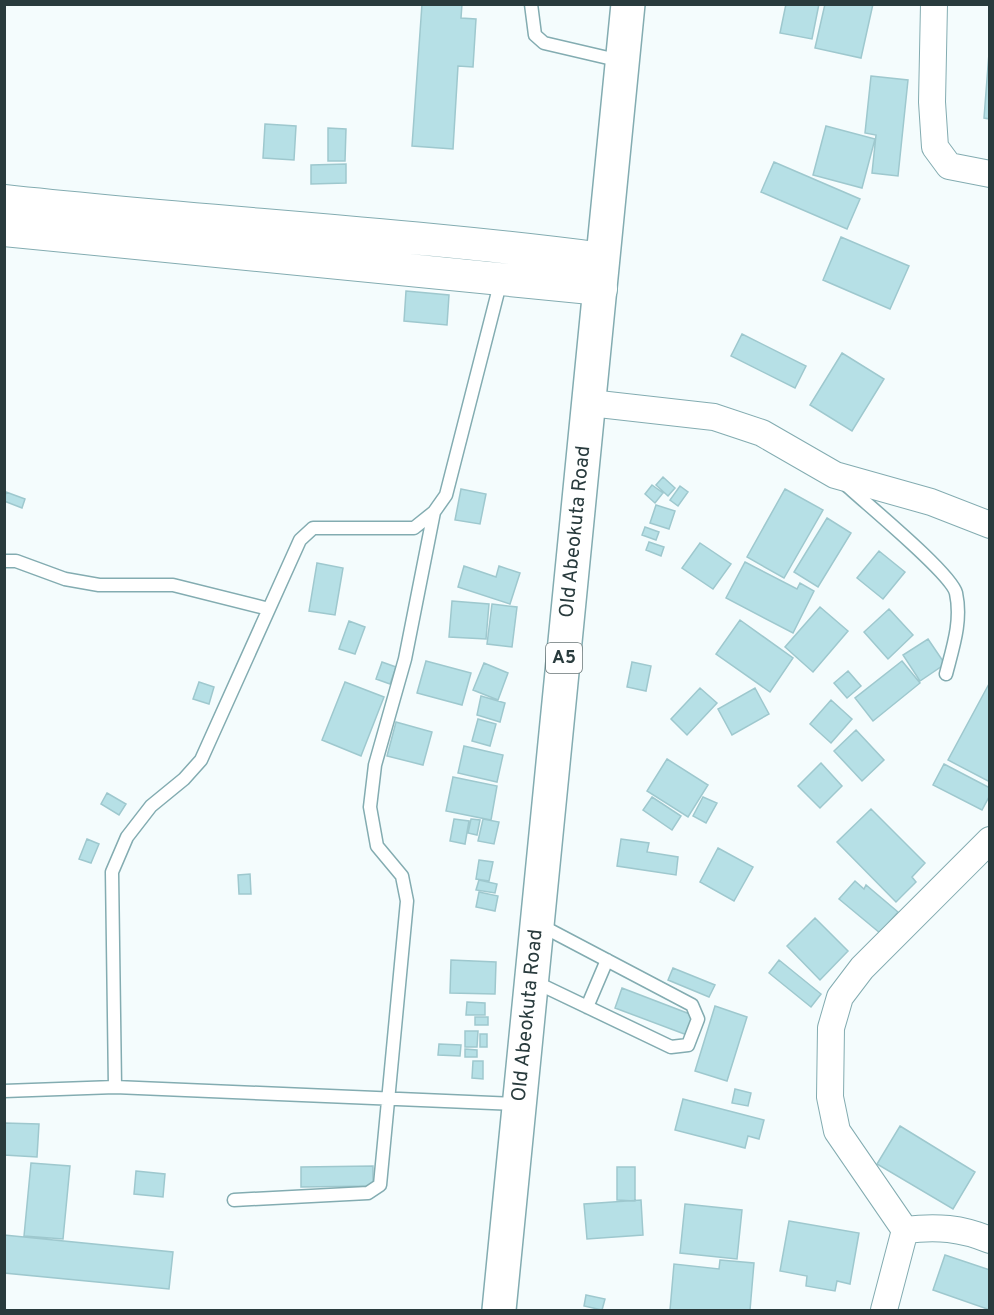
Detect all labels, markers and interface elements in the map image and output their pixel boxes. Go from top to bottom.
street label: Old Abeokuta Road [554,444,597,619]
road number: A5 [546,643,582,673]
street label: Old Abeokuta Road [507,928,550,1103]

